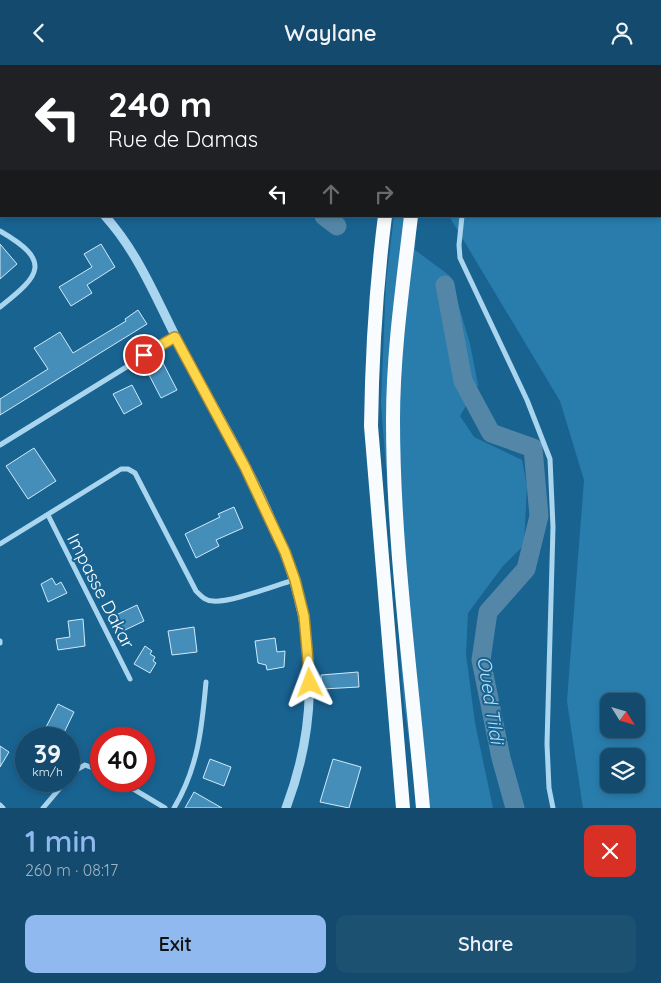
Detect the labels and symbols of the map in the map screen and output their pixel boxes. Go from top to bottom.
pin [123,334,165,376]
street label: Impasse Dakar [62,530,140,652]
water label: Oued Tildi [472,655,510,747]
position arrow [283,656,335,708]
north arrow [600,693,645,737]
speed limit sign: 40 [90,727,155,792]

